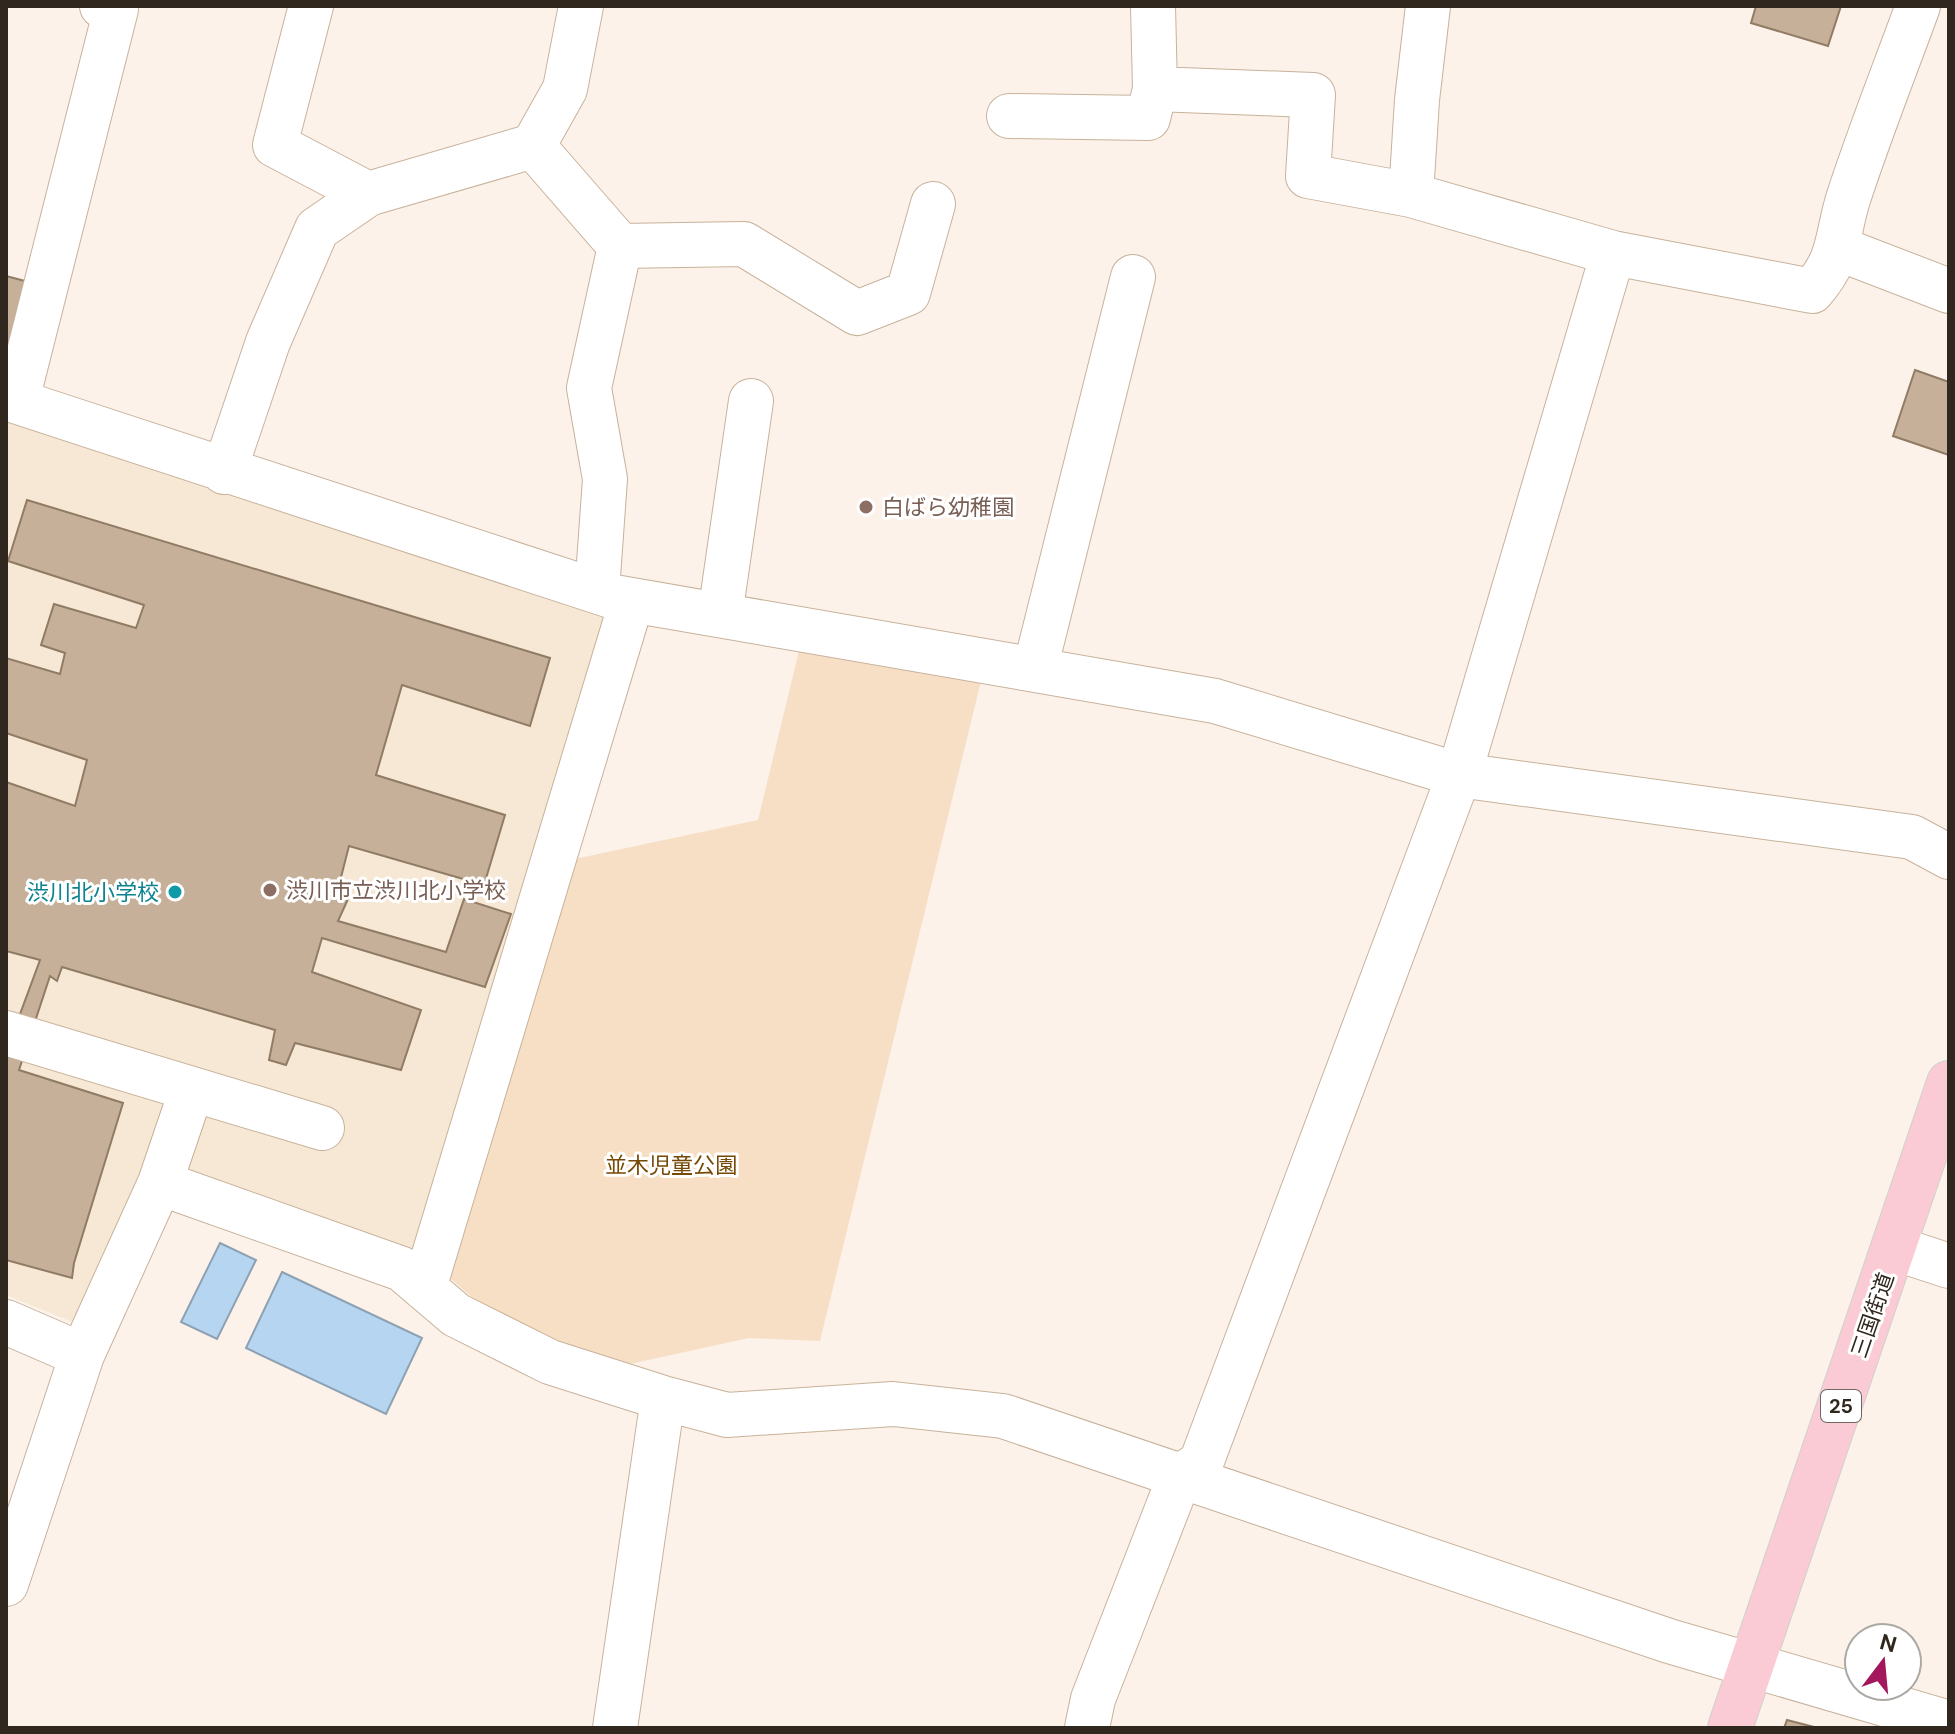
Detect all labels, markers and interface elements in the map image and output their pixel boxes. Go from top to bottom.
place label: 白ばら幼稚園 [882,493,1014,522]
marker: 白ばら幼稚園 [857,498,875,516]
place label: 渋川市立渋川北小学校 [286,876,506,905]
place label: 渋川北小学校 [27,878,159,907]
marker: 渋川市立渋川北小学校 [261,881,279,899]
marker: 渋川北小学校 [166,883,184,901]
park label: 並木児童公園 [605,1151,737,1180]
street label: 三国街道 [1844,1269,1901,1361]
road number: 25 [1821,1390,1861,1422]
north arrow [1843,1622,1923,1702]
text: N [1877,1627,1900,1659]

